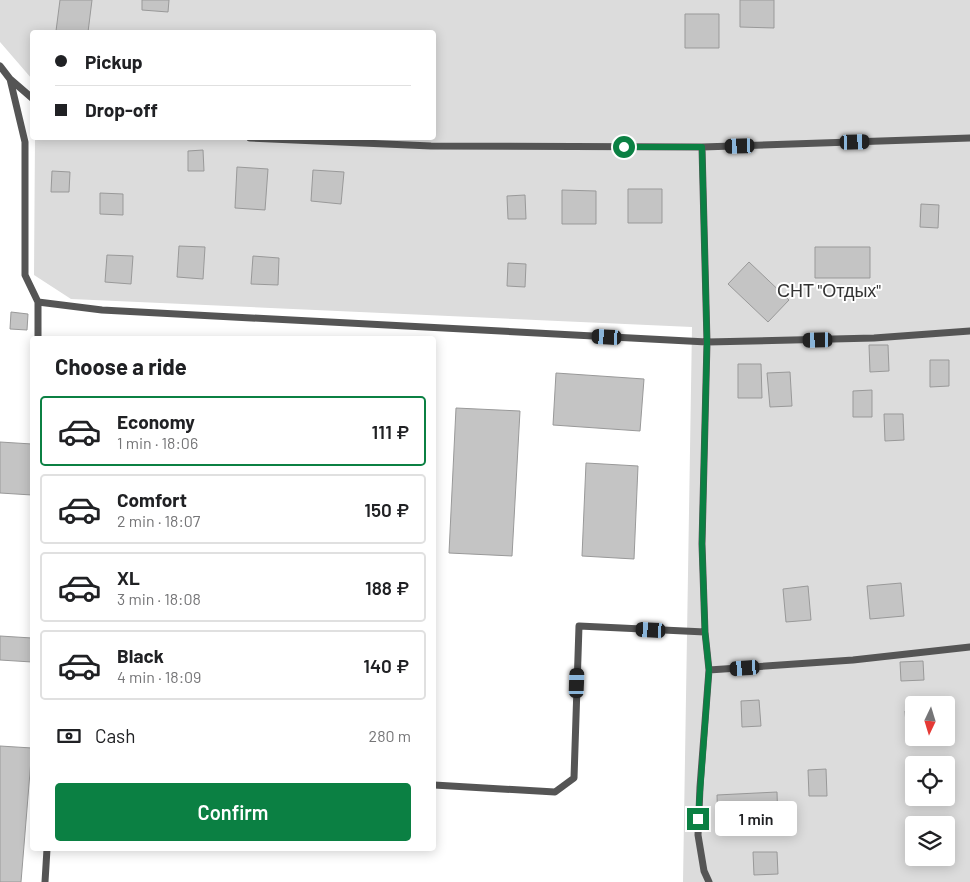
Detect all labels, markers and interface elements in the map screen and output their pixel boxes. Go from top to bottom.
text: Pickup [85,50,143,73]
text: Drop-off [85,98,158,121]
car [839,134,870,150]
route start [613,136,635,158]
car [724,138,755,154]
park label: СНТ "Отдых" [777,279,881,301]
car [591,329,622,345]
car [802,332,833,348]
text: Choose a ride [55,353,187,379]
icon: car [57,409,102,454]
text: Economy [117,410,195,433]
text: 111 ₽ [372,420,409,443]
text: 1 min · 18:06 [117,433,198,452]
icon: car [57,487,102,532]
text: Comfort [117,488,187,511]
text: 150 ₽ [364,498,409,521]
text: 2 min · 18:07 [117,511,200,530]
icon: car [57,565,102,610]
text: XL [117,566,140,589]
text: 188 ₽ [365,576,409,599]
text: 3 min · 18:08 [117,589,201,608]
car [635,622,666,638]
icon: car [57,643,102,688]
text: Black [117,644,164,667]
text: 140 ₽ [363,654,409,677]
car [729,659,760,677]
text: 4 min · 18:09 [117,667,201,686]
car [568,668,585,698]
north arrow [905,696,955,746]
map controls [905,696,955,866]
icon: cash [55,722,83,750]
text: Cash [95,724,136,747]
text: 280 m [369,726,411,745]
button: locate [905,756,955,806]
button: Confirm [55,783,411,841]
callout: 1 min [716,802,798,836]
route end [687,808,709,830]
text: 1 min [739,809,773,828]
button: layers [905,816,955,866]

